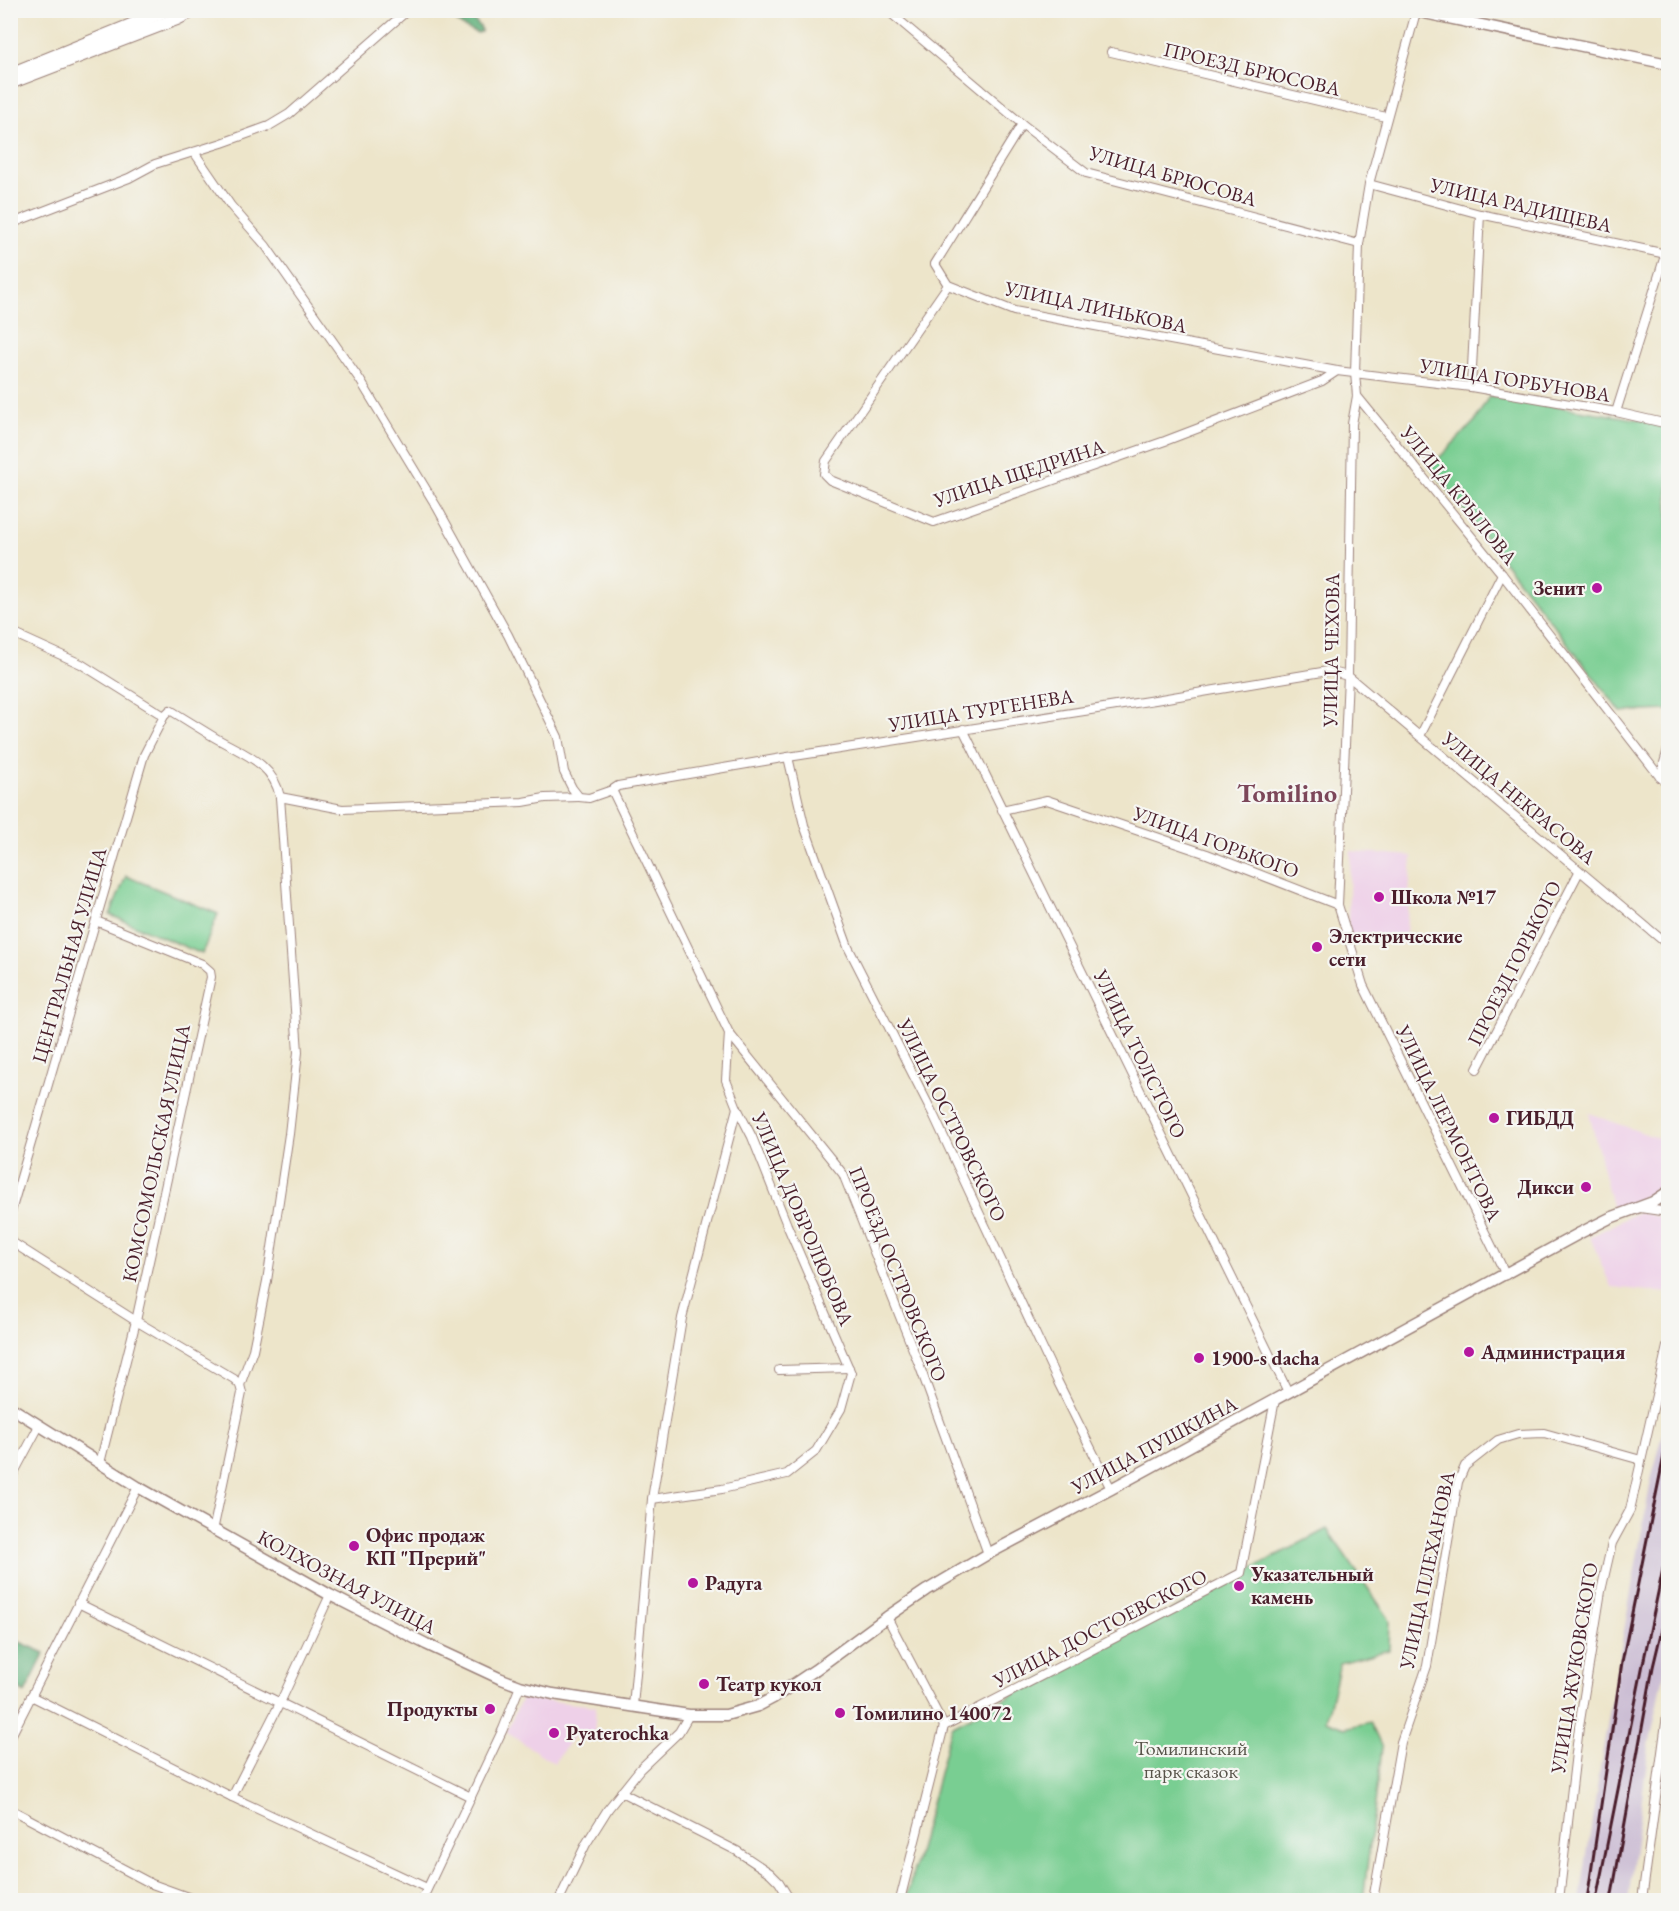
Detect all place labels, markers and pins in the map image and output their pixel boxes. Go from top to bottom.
place label: Зенит [1533,575,1585,601]
marker: Зенит [1590,581,1604,595]
place label: Школа №17 [1391,884,1496,910]
marker: Школа №17 [1372,890,1386,904]
place label: Электрические сети [1329,923,1463,972]
marker: Электрические сети [1310,940,1324,954]
place label: ГИБДД [1506,1105,1574,1131]
marker: ГИБДД [1487,1111,1501,1125]
place label: Дикси [1517,1174,1574,1200]
marker: Дикси [1579,1180,1593,1194]
place label: Администрация [1480,1339,1626,1365]
place label: 1900-s dacha [1211,1345,1320,1371]
marker: Администрация [1462,1345,1476,1359]
marker: 1900-s dacha [1192,1351,1206,1365]
place label: Офис продаж КП "Прерий" [366,1522,486,1571]
marker: Офис продаж КП "Прерий" [347,1539,361,1553]
place label: Указательный камень [1250,1561,1374,1610]
place label: Радуга [705,1570,763,1596]
marker: Радуга [686,1576,700,1590]
marker: Указательный камень [1232,1579,1246,1593]
place label: Театр кукол [716,1671,822,1697]
marker: Театр кукол [697,1677,711,1691]
place label: Продукты [387,1696,478,1722]
place label: Томилино 140072 [852,1700,1012,1726]
marker: Продукты [483,1702,497,1716]
marker: Томилино 140072 [833,1706,847,1720]
place label: Pyaterochka [566,1720,669,1746]
marker: Pyaterochka [547,1726,561,1740]

